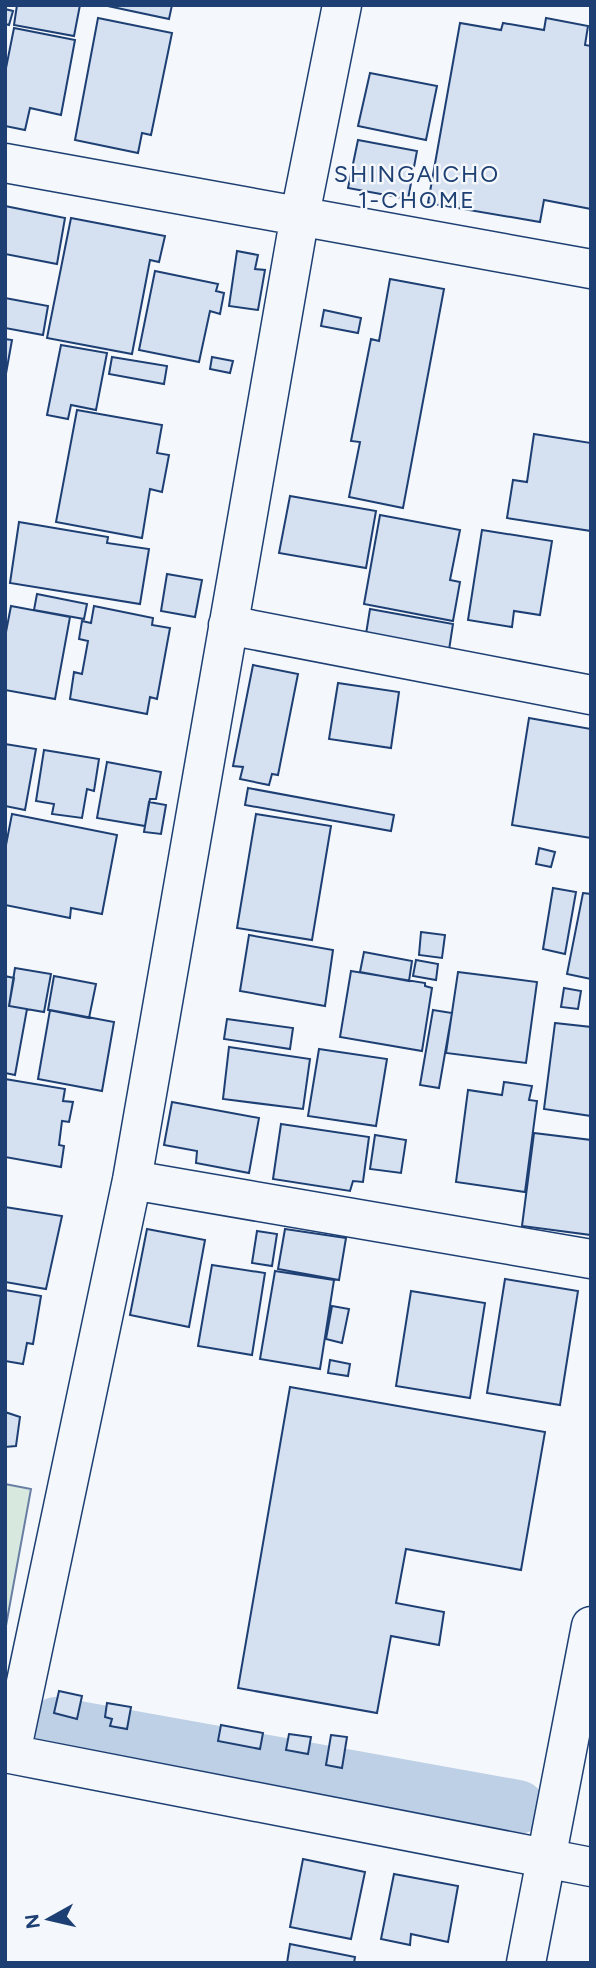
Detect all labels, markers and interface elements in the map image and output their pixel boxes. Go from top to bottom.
district label: SHINGAICHO 1-CHOME [334,160,500,214]
north arrow [14,1884,84,1954]
text: N [20,1912,45,1930]

